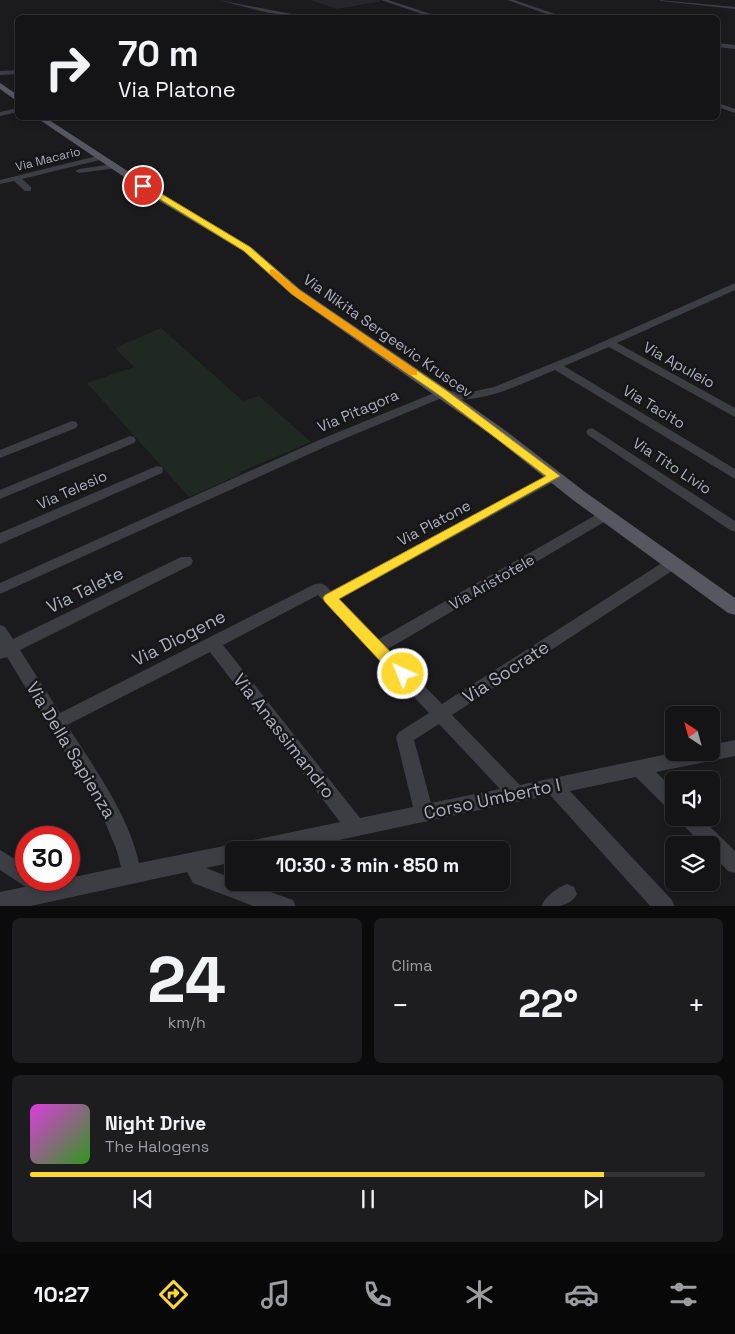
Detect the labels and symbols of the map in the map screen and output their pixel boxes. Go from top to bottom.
street label: Via Macario [14,143,82,175]
pin [122,165,164,207]
street label: Via Nikita Sergeevic Kruscev [300,270,477,402]
street label: Via Apuleio [640,337,718,392]
street label: Via Tacito [620,381,689,433]
street label: Via Pitagora [314,385,402,436]
street label: Via Tito Livio [629,433,715,498]
street label: Via Telesio [34,466,110,513]
street label: Via Platone [394,495,474,550]
street label: Via Aristotele [446,549,538,614]
street label: Via Talete [43,561,127,618]
street label: Via Diogene [128,604,229,671]
street label: Via Socrate [458,635,553,708]
position arrow [376,647,428,699]
street label: Via Anassimandro [228,669,340,803]
street label: Via Della Sapienza [21,677,121,822]
north arrow [665,706,720,761]
street label: Corso Umberto I [421,773,562,824]
speed limit sign: 30 [15,826,80,891]

